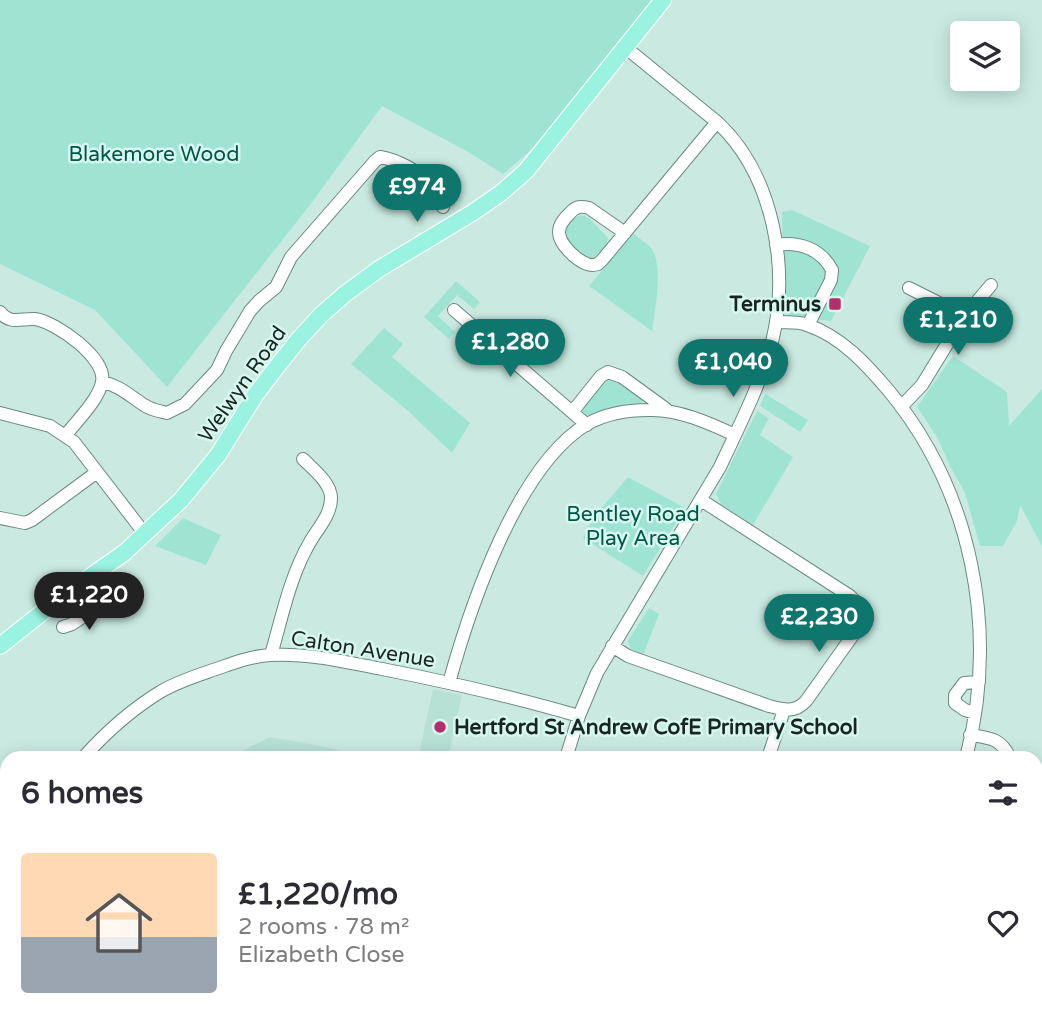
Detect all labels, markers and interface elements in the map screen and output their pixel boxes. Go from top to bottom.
map controls [950,21,1020,91]
button: layers [950,21,1020,91]
park label: Blakemore Wood [69,142,239,167]
pin: £974 [376,164,458,224]
text: £974 [388,173,446,201]
place label: Terminus [729,292,821,317]
marker: Terminus [827,296,843,312]
pin: £1,210 [901,298,1015,357]
text: £1,210 [919,306,997,334]
pin: £1,280 [453,320,567,379]
street label: Welwyn Road [193,321,292,447]
text: £1,280 [471,328,549,356]
pin: £1,040 [676,340,790,399]
text: £1,040 [694,348,772,376]
park label: Bentley Road Play Area [566,502,700,551]
pin: £1,220 [32,572,146,632]
text: £1,220 [50,581,128,609]
pin: £2,230 [762,594,876,654]
text: £2,230 [780,603,858,631]
street label: Calton Avenue [289,626,437,673]
place label: Hertford St Andrew CofE Primary School [454,715,858,740]
marker: Hertford St Andrew CofE Primary School [432,719,448,735]
icon: filters [984,774,1022,812]
text: 6 homes [21,775,143,812]
text: £1,220/mo [238,876,398,913]
icon: home [77,881,161,965]
icon: heart [984,904,1022,942]
text: 2 rooms · 78 m² [238,913,409,941]
text: Elizabeth Close [238,941,405,969]

